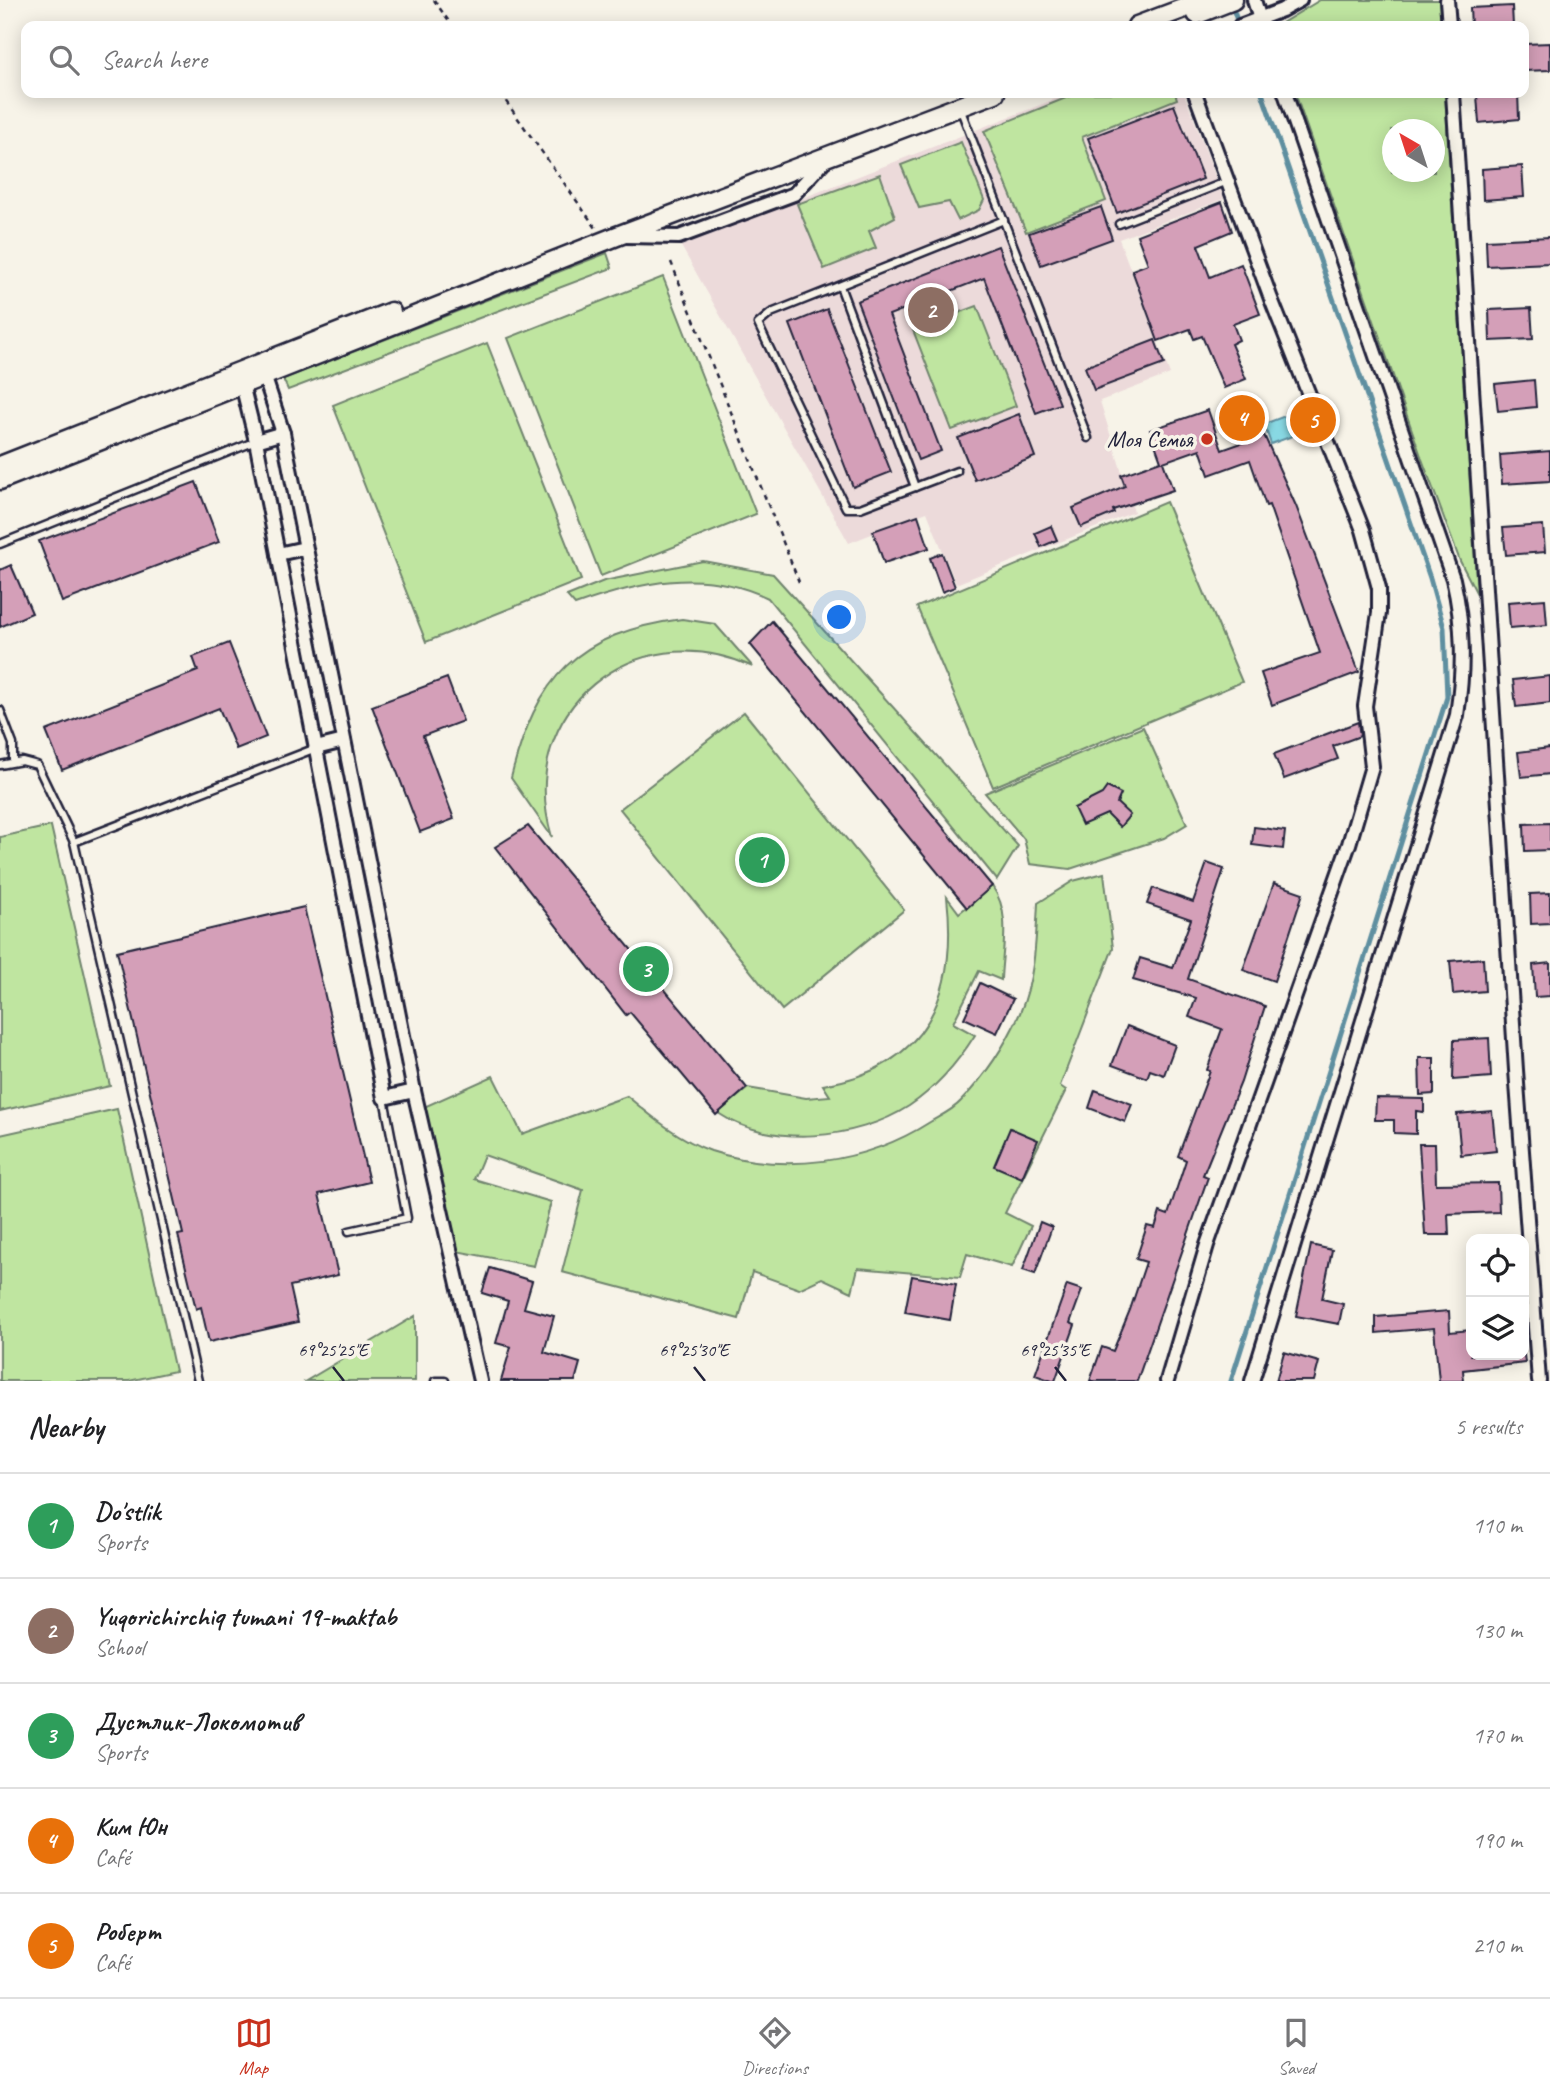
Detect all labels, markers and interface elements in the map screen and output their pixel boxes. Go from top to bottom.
search box [21,21,1529,98]
icon: search [45,41,83,79]
text: Search here [101,43,207,76]
north arrow [1382,119,1445,182]
pin: 2 [908,284,954,336]
pin: 4 [1219,392,1265,444]
pin: 5 [1290,394,1336,446]
place label: Моя Семья [1107,424,1194,454]
marker: Моя Семья [1199,431,1215,447]
your location [822,600,856,634]
pin: 1 [739,834,785,886]
pin: 3 [623,943,669,995]
map controls [1466,1234,1529,1360]
button: locate [1466,1234,1529,1297]
button: layers [1466,1297,1529,1360]
text: 69°25'25"E [298,1339,370,1361]
text: 69°25'30"E [659,1339,731,1361]
text: 69°25'35"E [1020,1339,1092,1361]
text: Nearby [28,1408,104,1446]
text: 5 results [1455,1412,1522,1441]
text: Do'stlik [95,1495,160,1528]
text: 1 [46,1511,56,1540]
text: 110 m [1473,1511,1522,1540]
text: Sports [95,1528,147,1557]
text: Yuqorichirchiq tumani 19-maktab [95,1600,396,1633]
text: 2 [46,1616,56,1645]
text: 130 m [1473,1616,1522,1645]
text: School [95,1633,144,1662]
text: Дустлик-Локомотив [95,1705,300,1738]
text: 3 [46,1721,56,1750]
text: 170 m [1473,1721,1522,1750]
text: Sports [95,1738,147,1767]
text: Ким Юн [95,1810,167,1843]
text: 4 [46,1826,56,1855]
text: 190 m [1473,1826,1522,1855]
text: Café [95,1843,130,1872]
text: Роберт [95,1915,161,1948]
text: 5 [46,1931,56,1960]
text: 210 m [1473,1931,1522,1960]
text: Café [95,1948,130,1977]
tab: Map [235,2014,273,2080]
tab: Directions [742,2014,808,2080]
tab: Saved [1277,2014,1315,2080]

